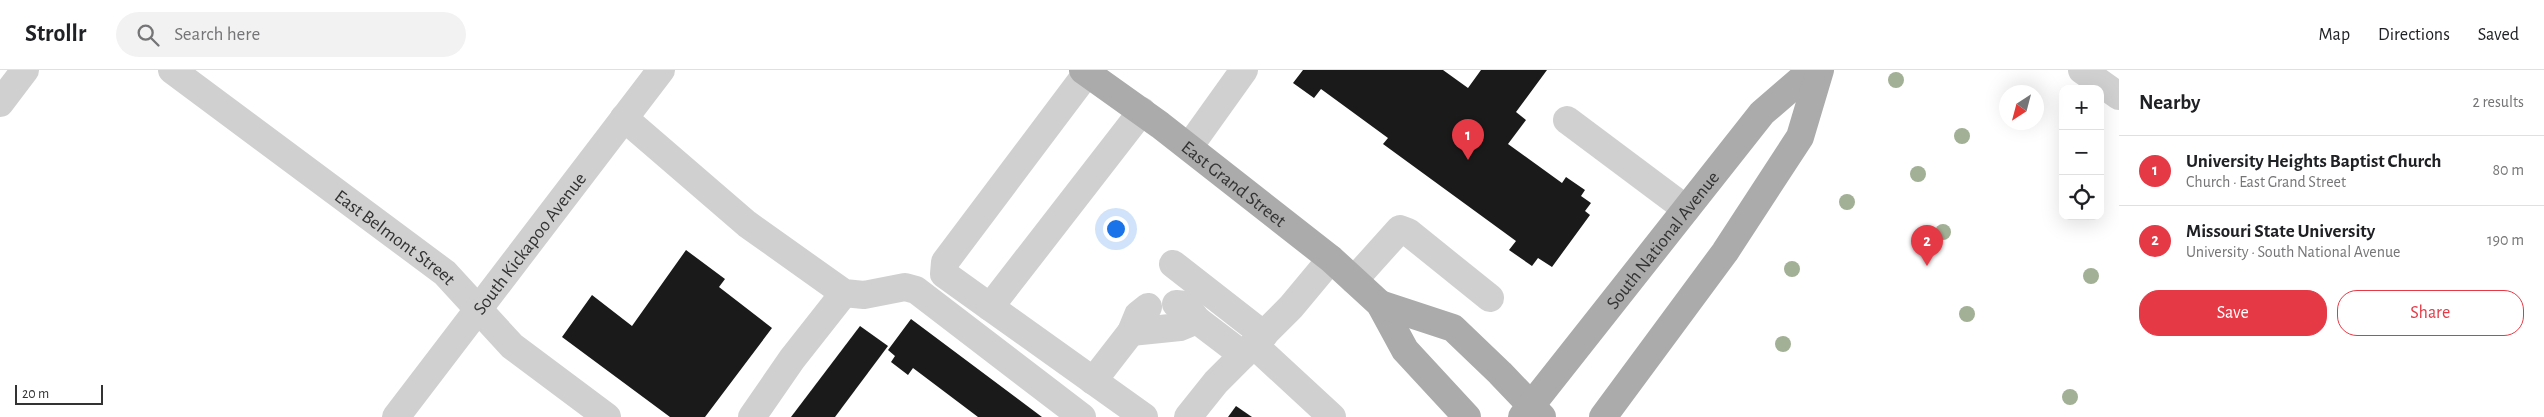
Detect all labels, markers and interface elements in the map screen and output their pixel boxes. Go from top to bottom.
search box [116,12,466,57]
icon: search [134,21,162,49]
text: Strollr [25,22,86,46]
text: Search here [174,25,260,44]
text: Map [2319,26,2350,44]
text: Directions [2378,26,2450,44]
text: Saved [2478,26,2519,44]
north arrow [1999,85,2044,130]
map controls [2059,85,2104,220]
button: + [2059,85,2104,130]
text: Nearby [2139,92,2200,113]
text: 2 results [2472,94,2524,110]
pin: 1 [1452,119,1484,160]
button: − [2059,130,2104,175]
street label: East Grand Street [1178,138,1289,231]
text: University Heights Baptist Church [2186,152,2441,171]
text: 1 [2152,162,2158,178]
text: 80 m [2493,162,2524,178]
street label: South National Avenue [1603,168,1723,313]
street label: South Kickapoo Avenue [470,169,590,318]
text: Church · East Grand Street [2186,174,2346,190]
button: locate [2059,175,2104,220]
street label: East Belmont Street [331,187,459,289]
your location [1103,216,1129,242]
text: Missouri State University [2186,222,2375,241]
pin: 2 [1911,225,1943,266]
text: 2 [2151,232,2159,248]
text: 190 m [2487,232,2524,248]
text: University · South National Avenue [2186,244,2400,260]
button: Save [2139,290,2327,336]
button: Share [2337,290,2524,336]
scale bar [15,382,102,405]
text: 20 m [22,387,49,401]

